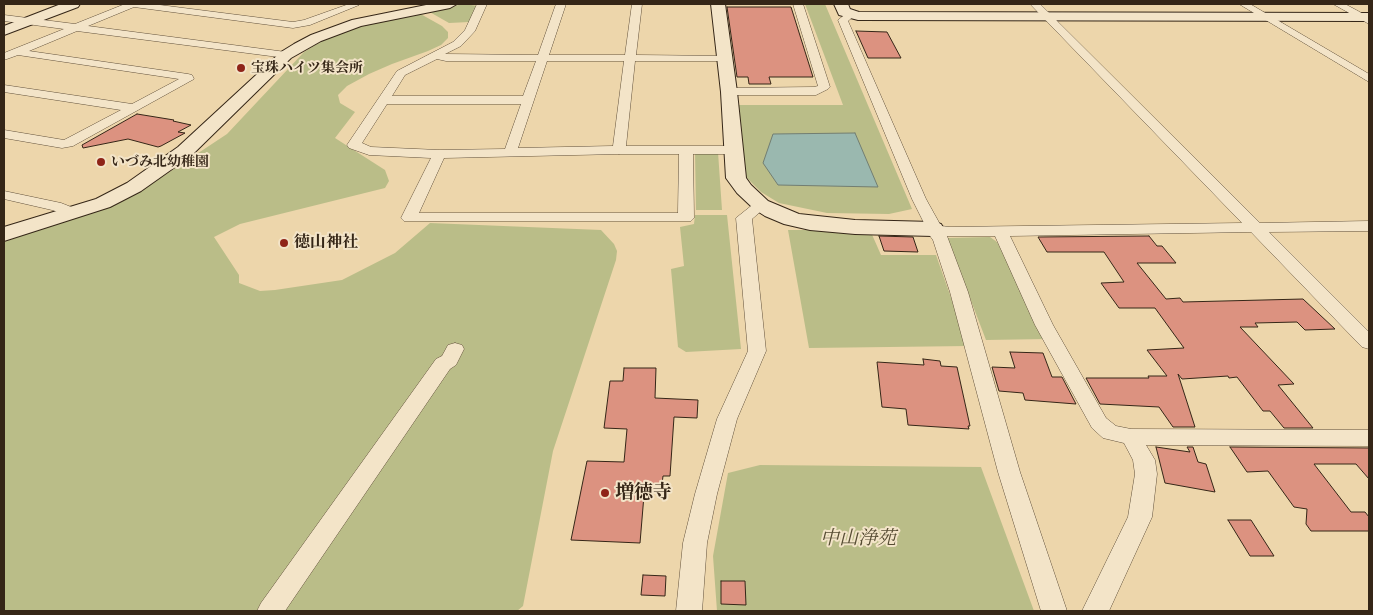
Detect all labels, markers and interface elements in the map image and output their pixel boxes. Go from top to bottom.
place label: 宝珠ハイツ集会所 [251,60,363,76]
marker: 宝珠ハイツ集会所 [235,62,247,74]
place label: いづみ北幼稚園 [111,154,209,170]
marker: いづみ北幼稚園 [95,156,107,168]
place label: 徳山神社 [294,233,358,253]
marker: 徳山神社 [278,237,290,249]
place label: 増徳寺 [615,482,672,504]
marker: 増徳寺 [599,487,611,499]
park label: 中山浄苑 [820,528,896,550]

